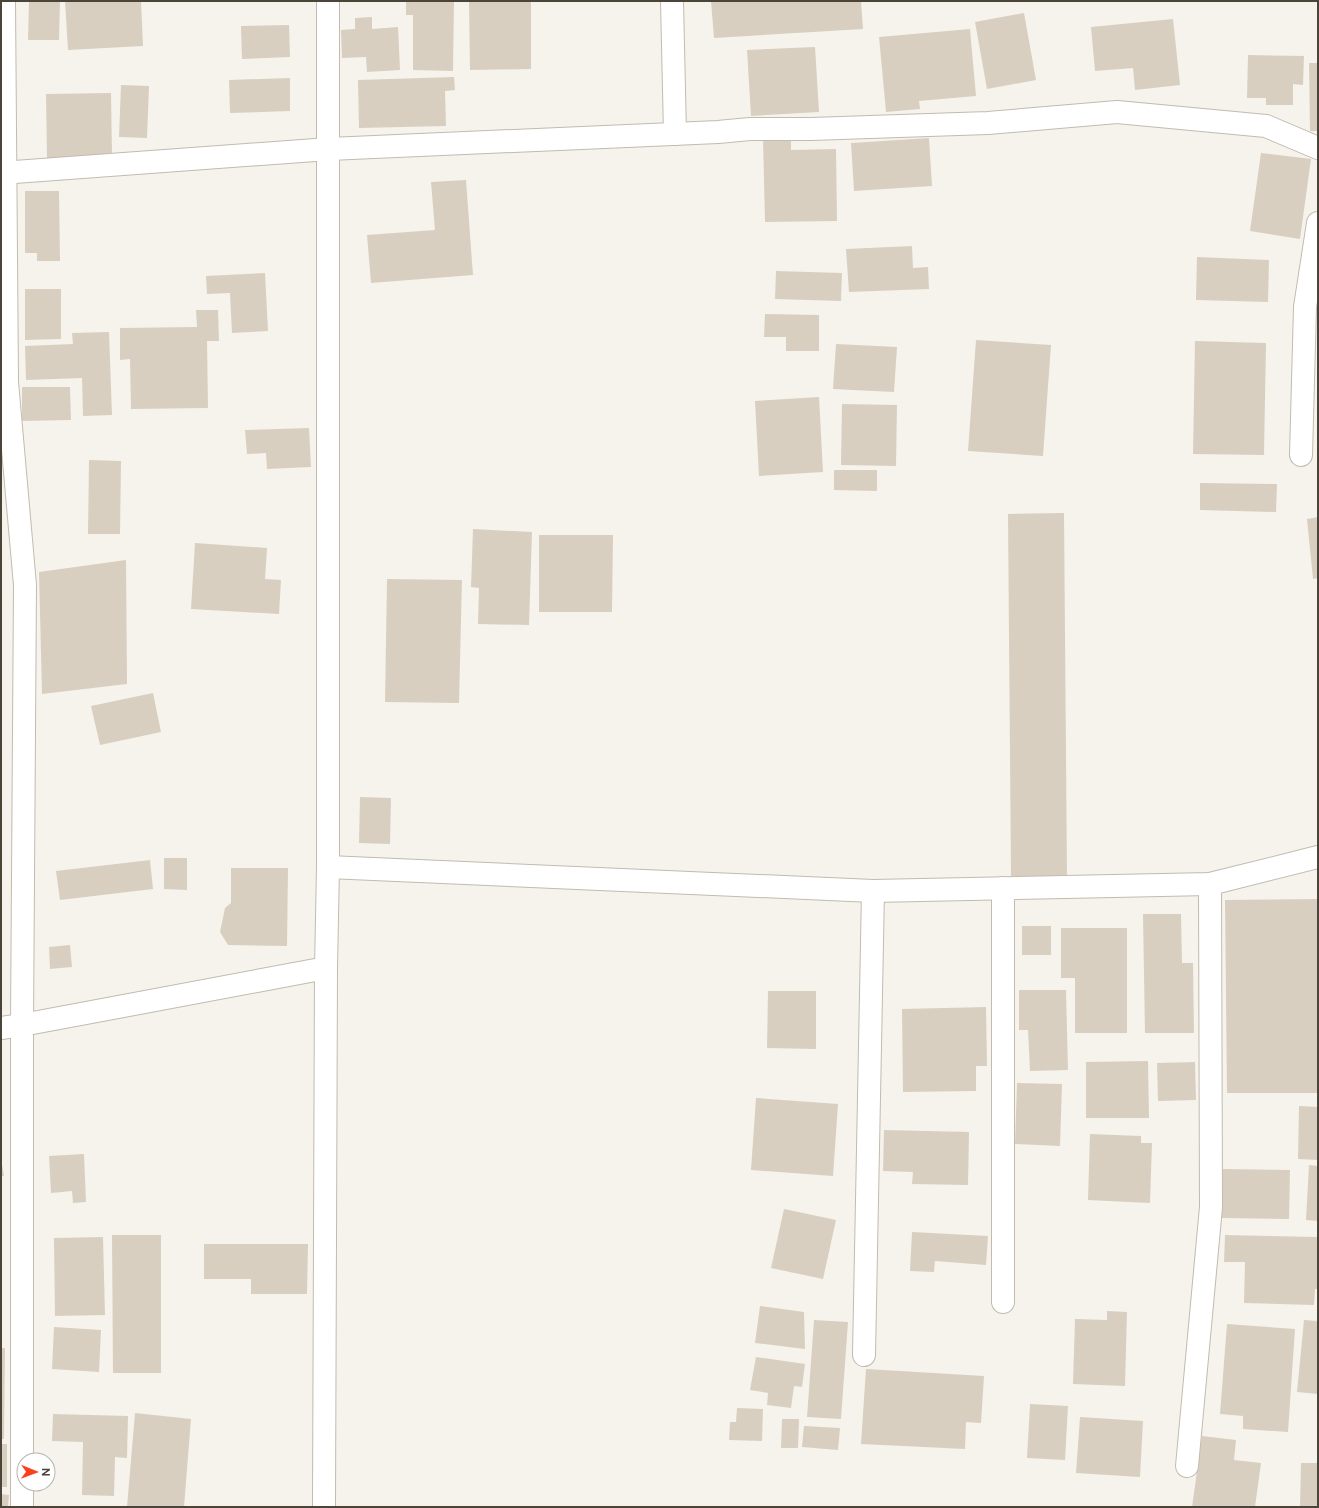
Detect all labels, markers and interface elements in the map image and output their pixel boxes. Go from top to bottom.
north arrow [16,1452,56,1492]
text: N [40,1468,52,1477]

